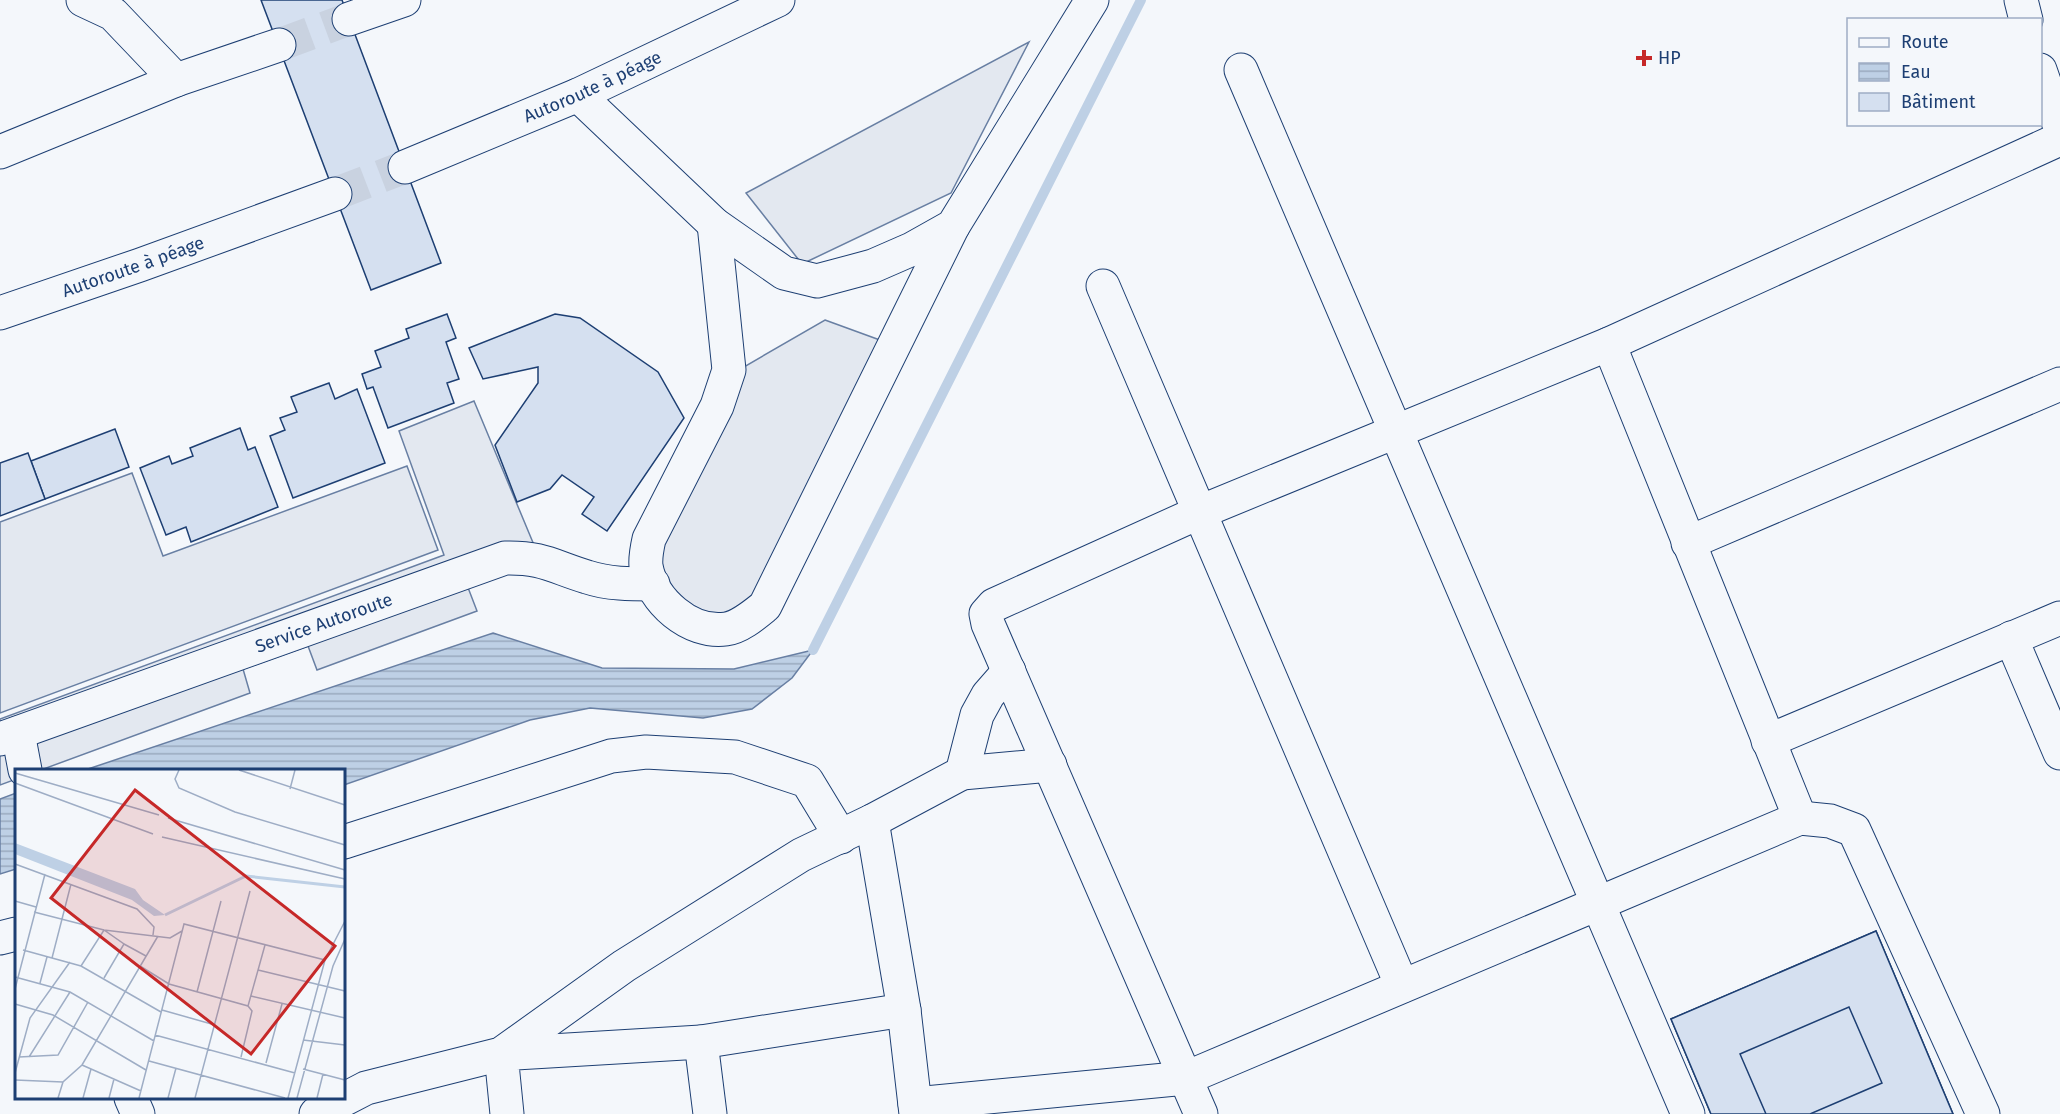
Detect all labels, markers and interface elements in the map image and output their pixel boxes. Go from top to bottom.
legend [1847,18,2042,126]
text: Route [1901,31,1949,53]
street label: Autoroute à péage [520,46,665,127]
place label: HP [1658,47,1681,69]
marker: HP [1635,49,1653,67]
text: Eau [1901,61,1931,83]
text: Bâtiment [1901,91,1976,113]
street label: Autoroute à péage [59,232,207,302]
street label: Service Autoroute [252,588,396,658]
inset map [15,769,345,1099]

